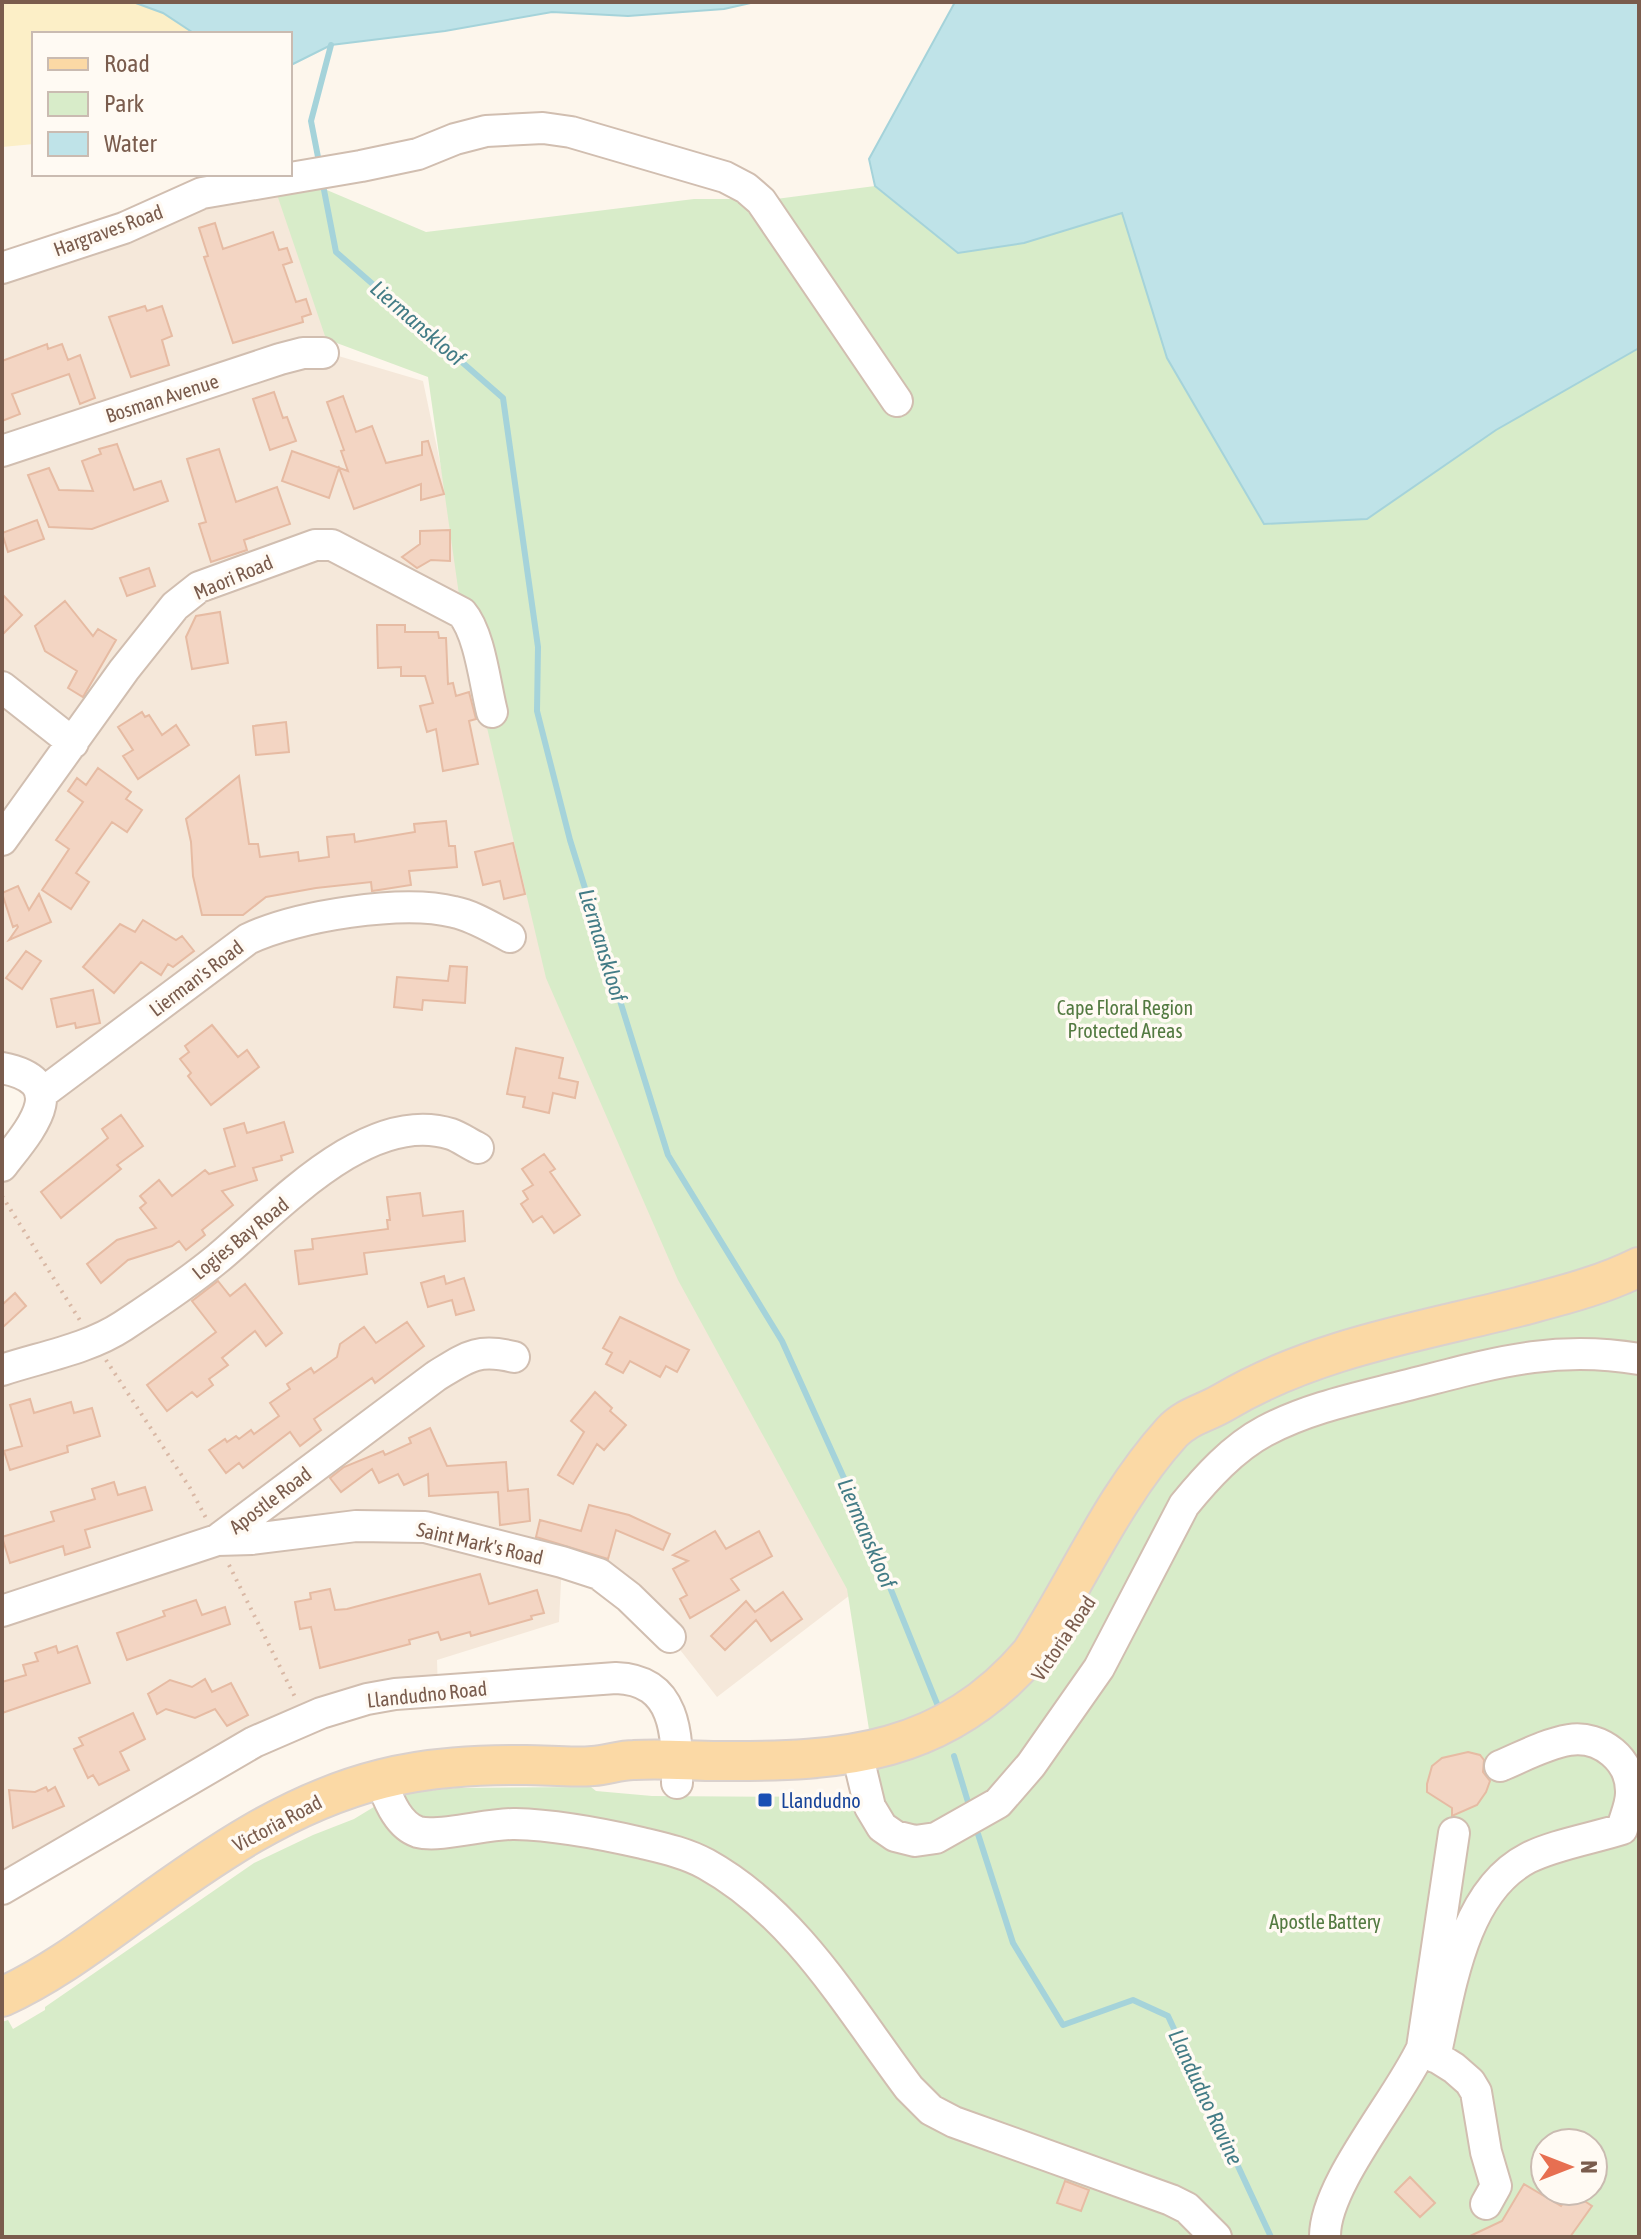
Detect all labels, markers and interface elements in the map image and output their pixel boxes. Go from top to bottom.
legend [32,32,292,176]
text: Road [104,50,150,77]
text: Park [104,90,145,117]
text: Water [104,130,157,157]
street label: Hargraves Road [50,200,166,260]
water label: Liermanskloof [366,275,471,372]
street label: Bosman Avenue [103,369,221,427]
street label: Maori Road [190,550,276,604]
water label: Liermanskloof [574,885,633,1005]
street label: Lierman's Road [145,935,247,1021]
park label: Cape Floral Region Protected Areas [1057,996,1193,1042]
street label: Logies Bay Road [187,1192,293,1284]
street label: Apostle Road [225,1462,315,1538]
water label: Liermanskloof [832,1474,902,1593]
street label: Saint Mark's Road [414,1517,546,1569]
street label: Victoria Road [1026,1591,1100,1685]
street label: Llandudno Road [366,1676,488,1712]
place label: Llandudno [781,1789,861,1812]
street label: Victoria Road [229,1790,325,1856]
marker: Llandudno [756,1791,774,1809]
park label: Apostle Battery [1269,1910,1381,1933]
water label: Llandudno Ravine [1163,2025,1249,2169]
north arrow [1529,2127,1609,2207]
text: N [1576,2161,1602,2173]

